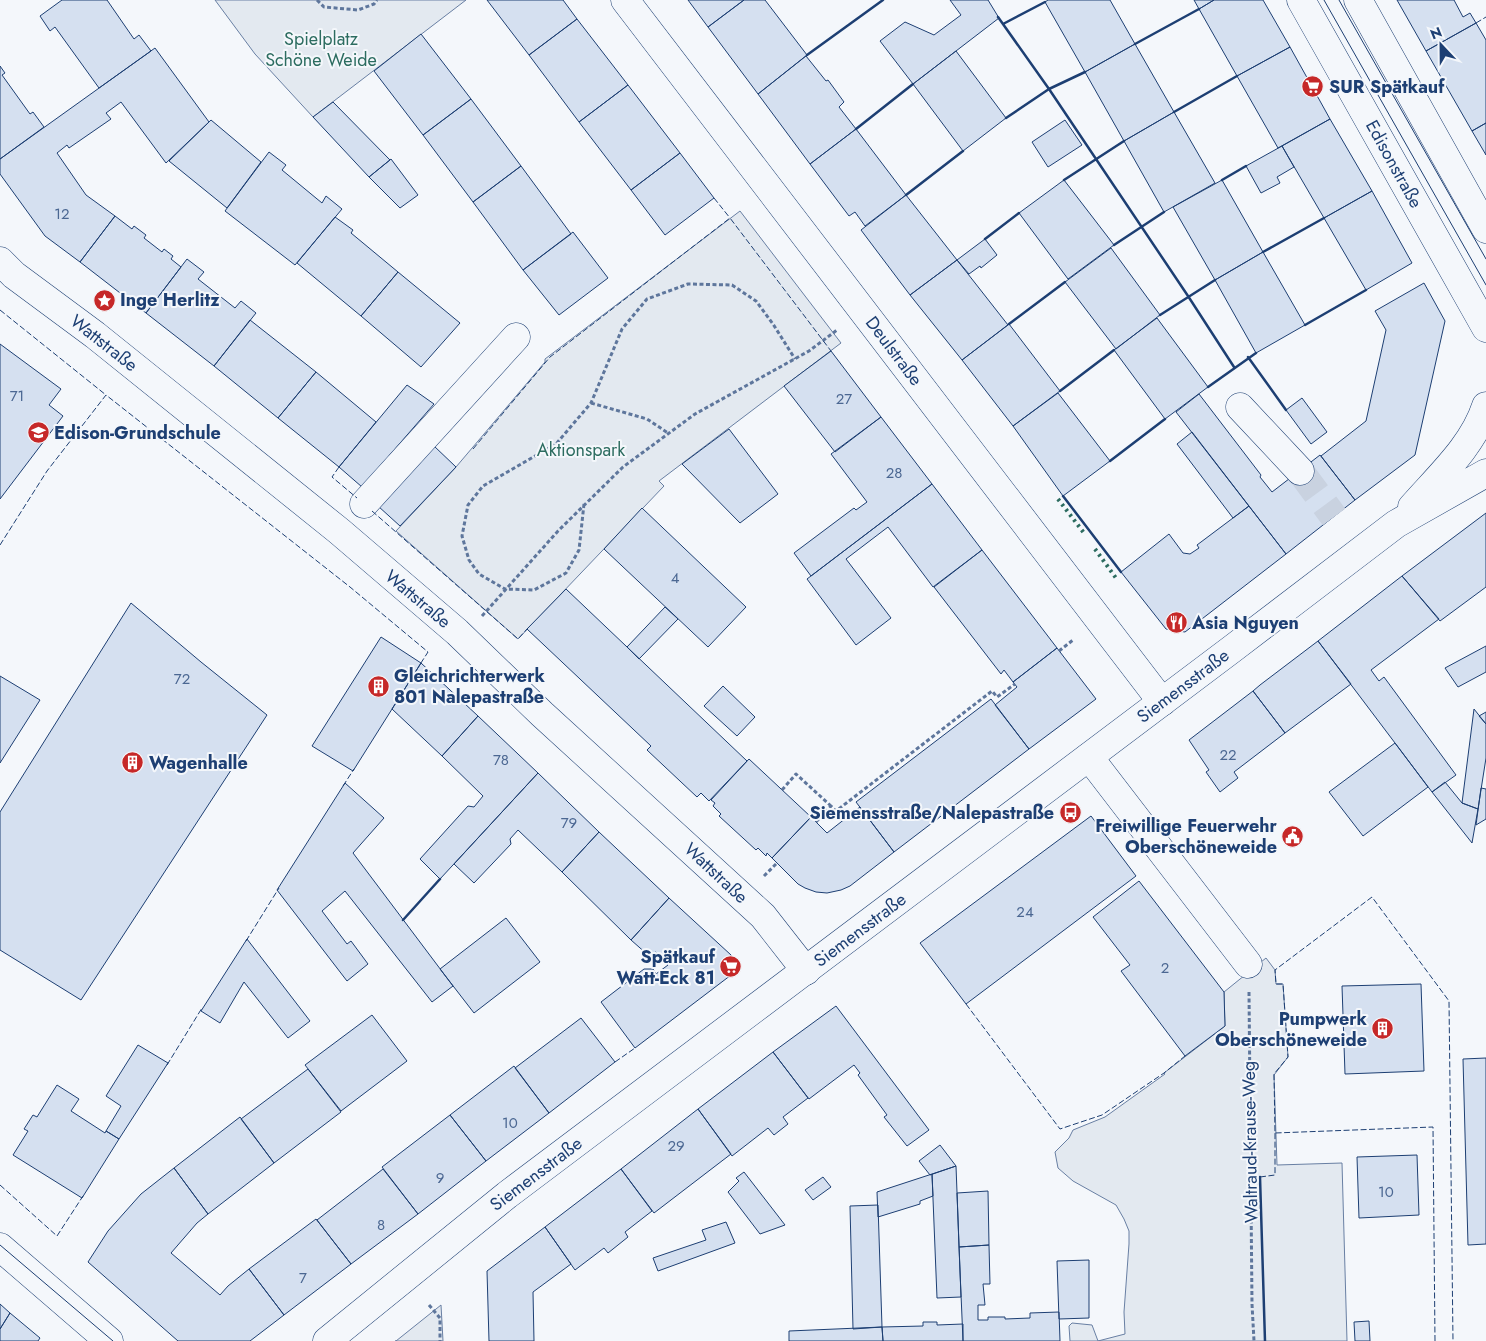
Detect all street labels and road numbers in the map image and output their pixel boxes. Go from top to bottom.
street label: Edisonstraße [1359,115,1429,213]
street label: Wattstraße [65,308,143,378]
street label: Deulstraße [859,311,929,391]
street label: Wattstraße [379,564,457,634]
street label: Siemensstraße [1131,643,1235,729]
street label: Wattstraße [678,836,754,910]
street label: Siemensstraße [808,887,912,973]
street label: Waltraud-Krause-Weg [1236,1061,1264,1223]
street label: Siemensstraße [484,1131,588,1217]

